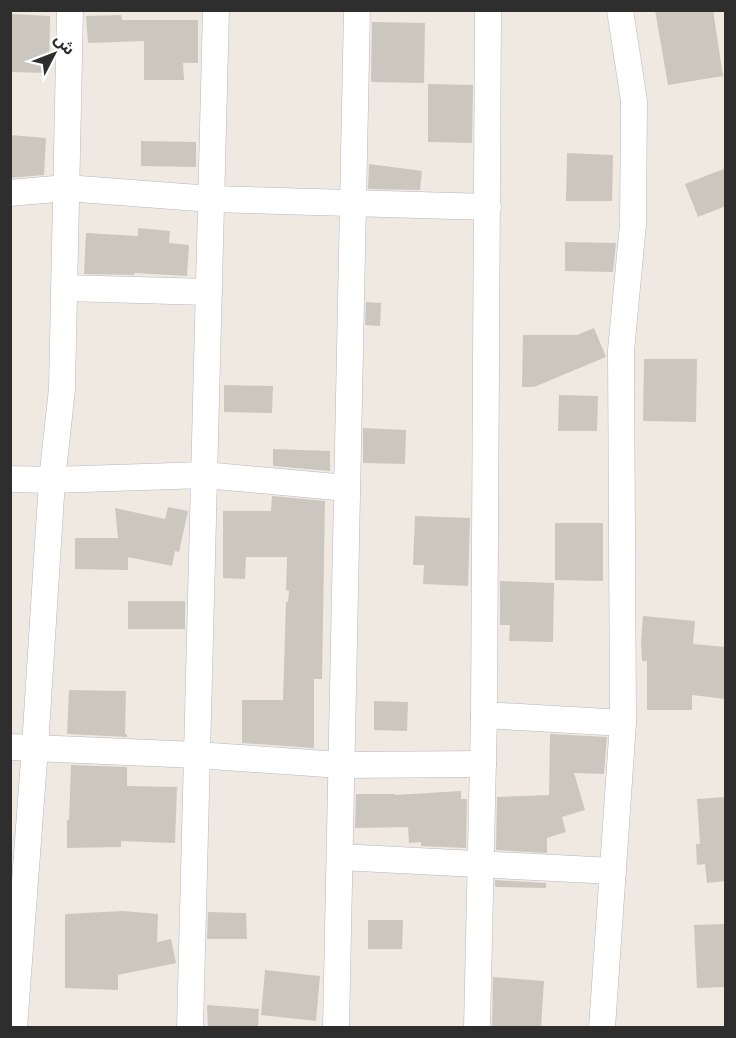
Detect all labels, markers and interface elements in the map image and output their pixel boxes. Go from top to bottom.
north arrow [24,24,84,84]
text: ش [50,29,80,60]

